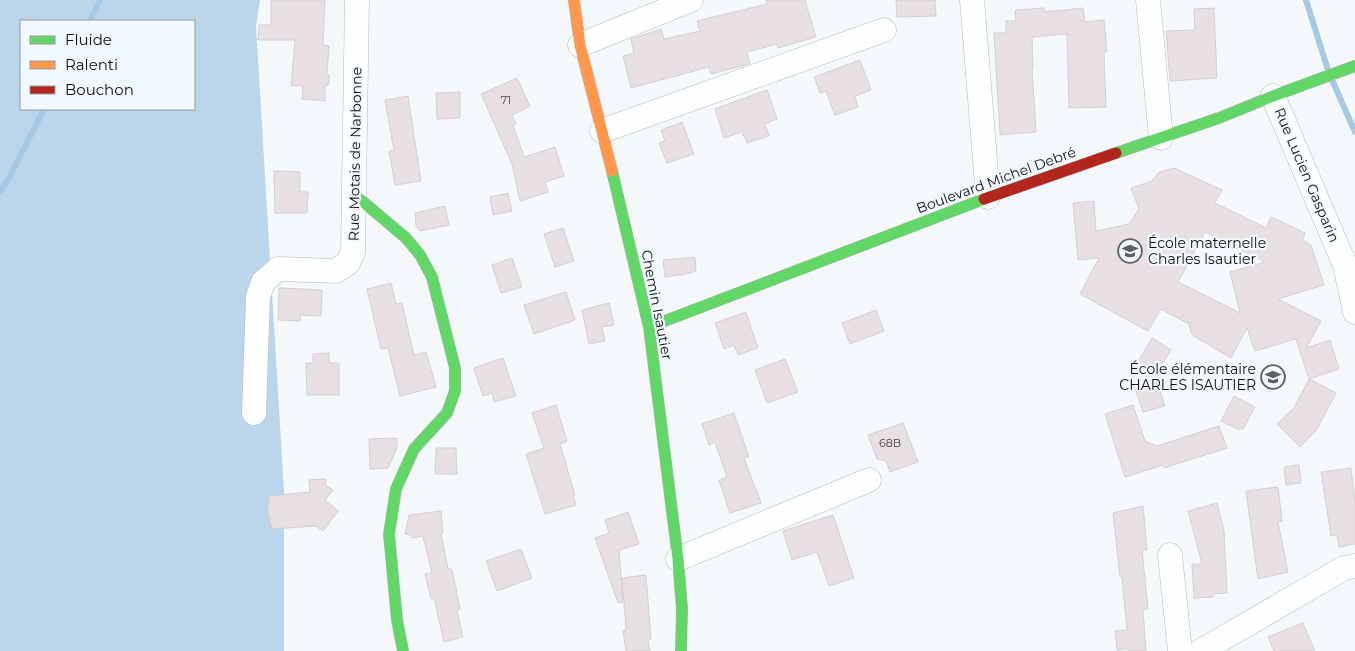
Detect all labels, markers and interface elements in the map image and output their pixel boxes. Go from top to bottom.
legend [20,20,195,110]
text: Fluide [65,30,112,49]
text: Ralenti [65,55,118,74]
street label: Rue Motais de Narbonne [344,67,366,241]
text: Bouchon [65,80,134,99]
house number: 71 [501,93,511,107]
street label: Rue Lucien Gasparin [1270,105,1344,245]
street label: Boulevard Michel Debré [914,143,1078,217]
place label: École maternelle Charles Isautier [1148,234,1266,268]
school or university icon: École maternelle Charles Isautier [1117,238,1143,264]
street label: Chemin Isautier [637,248,677,362]
place label: École élémentaire CHARLES ISAUTIER [1119,360,1256,394]
school or university icon: École élémentaire CHARLES ISAUTIER [1260,364,1286,390]
house number: 68B [879,436,901,450]

